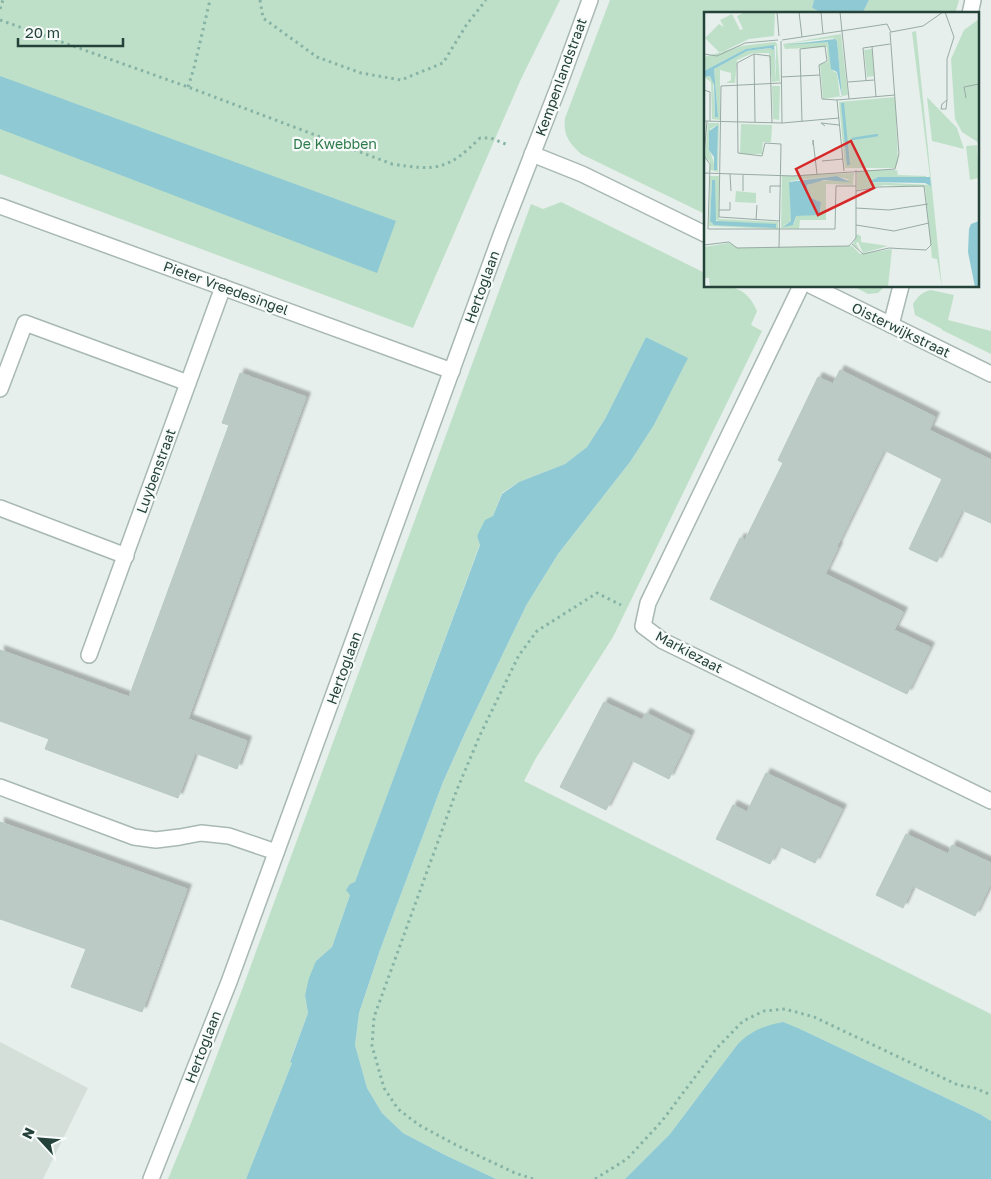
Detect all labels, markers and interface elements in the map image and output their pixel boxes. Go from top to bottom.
inset map [704,12,978,288]
scale bar [18,15,122,47]
street label: Kempenlandstraat [531,15,590,138]
text: 20 m [25,23,60,41]
park label: De Kwebben [293,135,377,152]
street label: Hertoglaan [461,248,503,325]
street label: Pieter Vreedesingel [161,257,291,318]
street label: Oisterwijkstraat [849,298,953,361]
street label: Luybenstraat [132,426,179,516]
street label: Markiezaat [653,627,726,676]
street label: Hertoglaan [323,629,365,706]
street label: Hertoglaan [181,1008,224,1085]
north arrow [15,1114,65,1164]
text: N [18,1125,38,1142]

